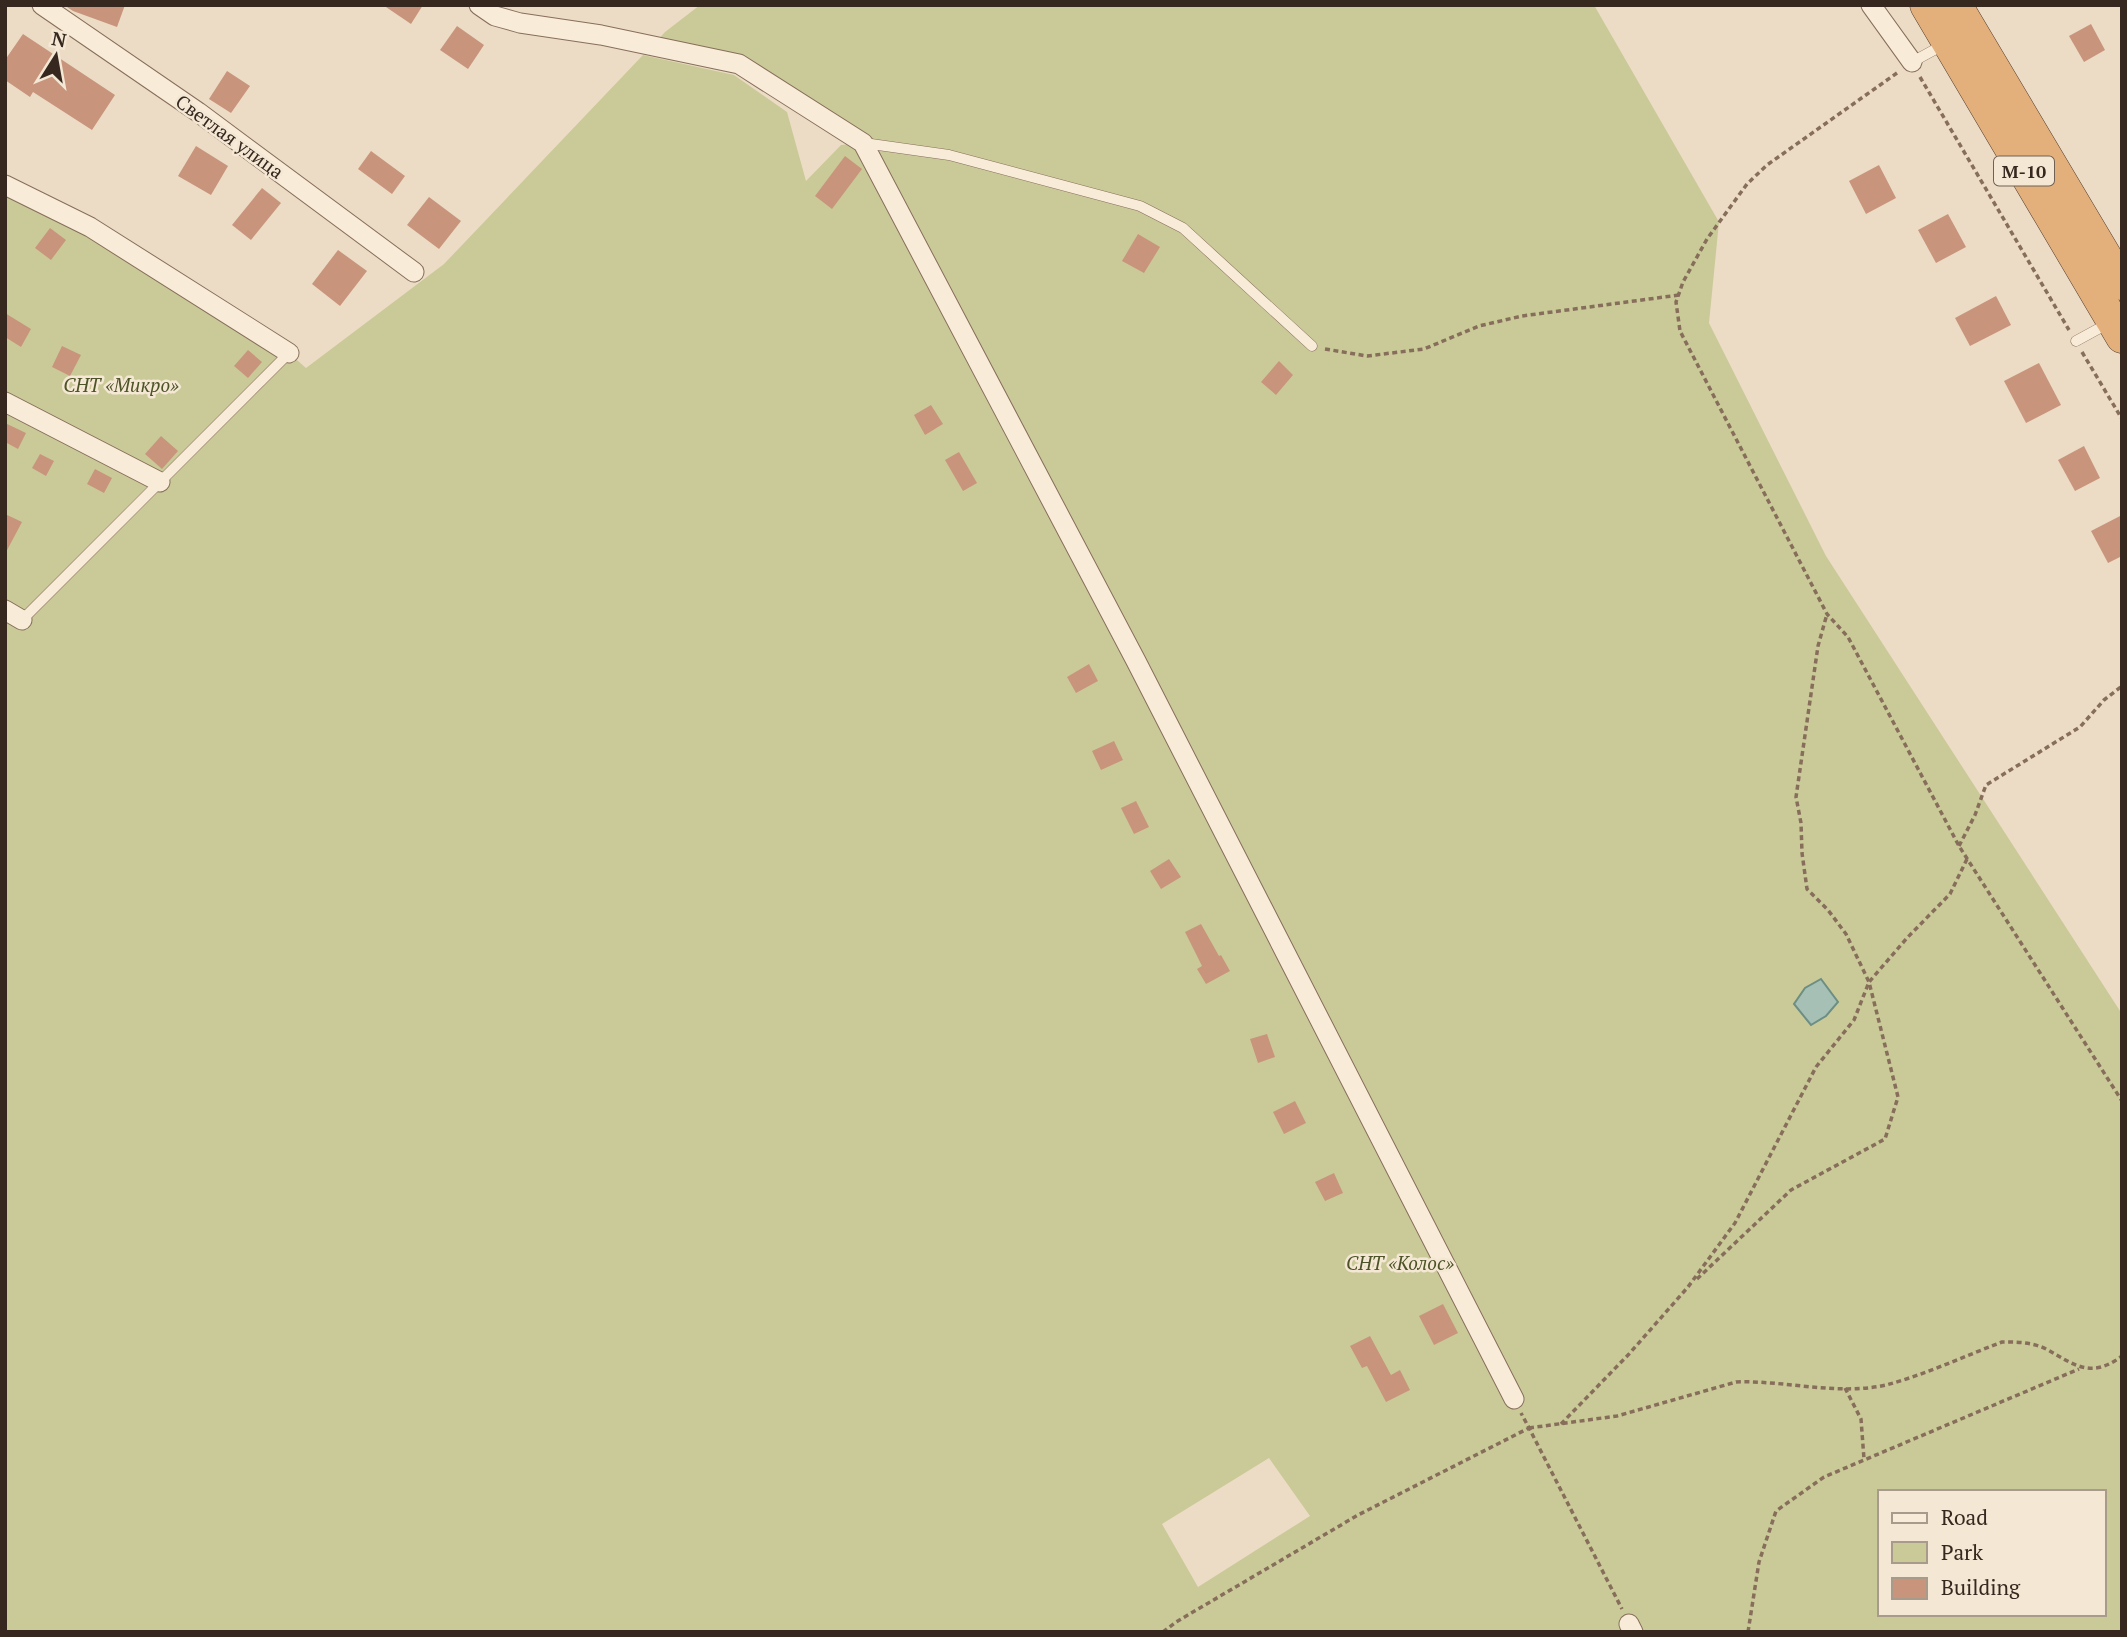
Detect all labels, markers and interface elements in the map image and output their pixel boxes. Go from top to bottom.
north arrow [21,21,91,91]
text: N [50,25,69,53]
street label: Светлая улица [171,88,289,184]
road number: М-10 [1994,156,2054,186]
park label: СНТ «Микро» [63,372,179,397]
park label: СНТ «Колос» [1346,1250,1454,1275]
legend [1878,1490,2106,1616]
text: Road [1941,1503,1988,1531]
text: Park [1941,1538,1983,1566]
text: Building [1941,1573,2021,1601]

